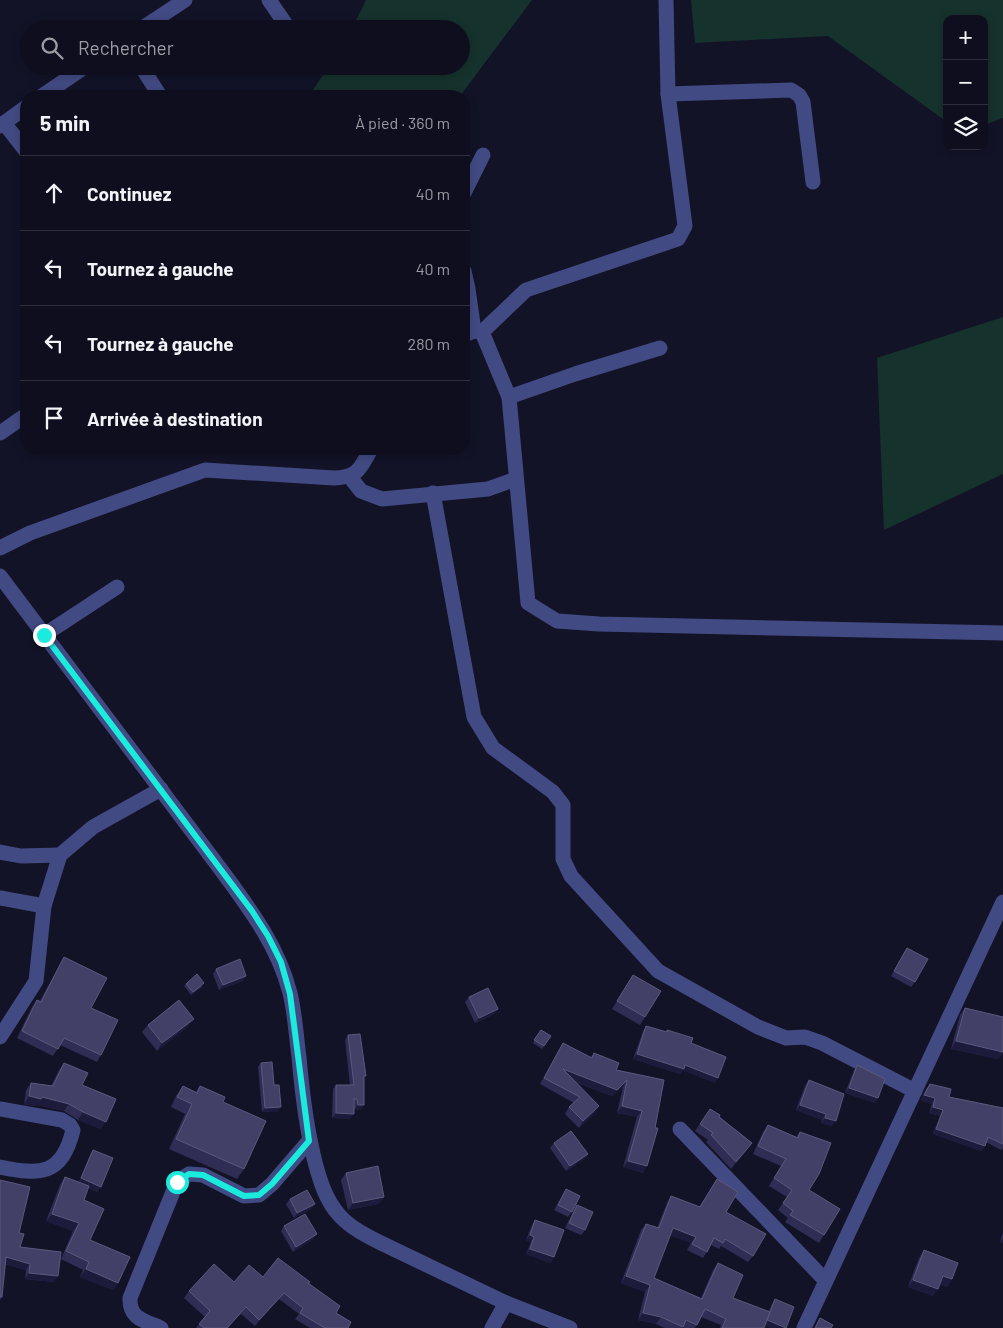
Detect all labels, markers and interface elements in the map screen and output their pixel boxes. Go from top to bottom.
map controls [943,15,988,150]
button: + [943,15,988,60]
search box [20,20,470,75]
icon: search [38,34,66,62]
text: Rechercher [78,36,174,59]
button: − [943,60,988,105]
button: layers [943,105,988,150]
text: 5 min [40,110,90,135]
text: À pied · 360 m [355,113,450,132]
icon: ahead [40,179,68,207]
text: Continuez [87,182,171,205]
text: 40 m [416,184,450,203]
icon: left [40,254,68,282]
text: Tournez à gauche [87,257,234,280]
text: 40 m [416,259,450,278]
icon: left [40,329,68,357]
text: Tournez à gauche [87,332,234,355]
text: 280 m [408,334,450,353]
icon: arrive [40,404,68,432]
text: Arrivée à destination [87,407,263,430]
route end [33,624,56,647]
route start [166,1171,189,1194]

